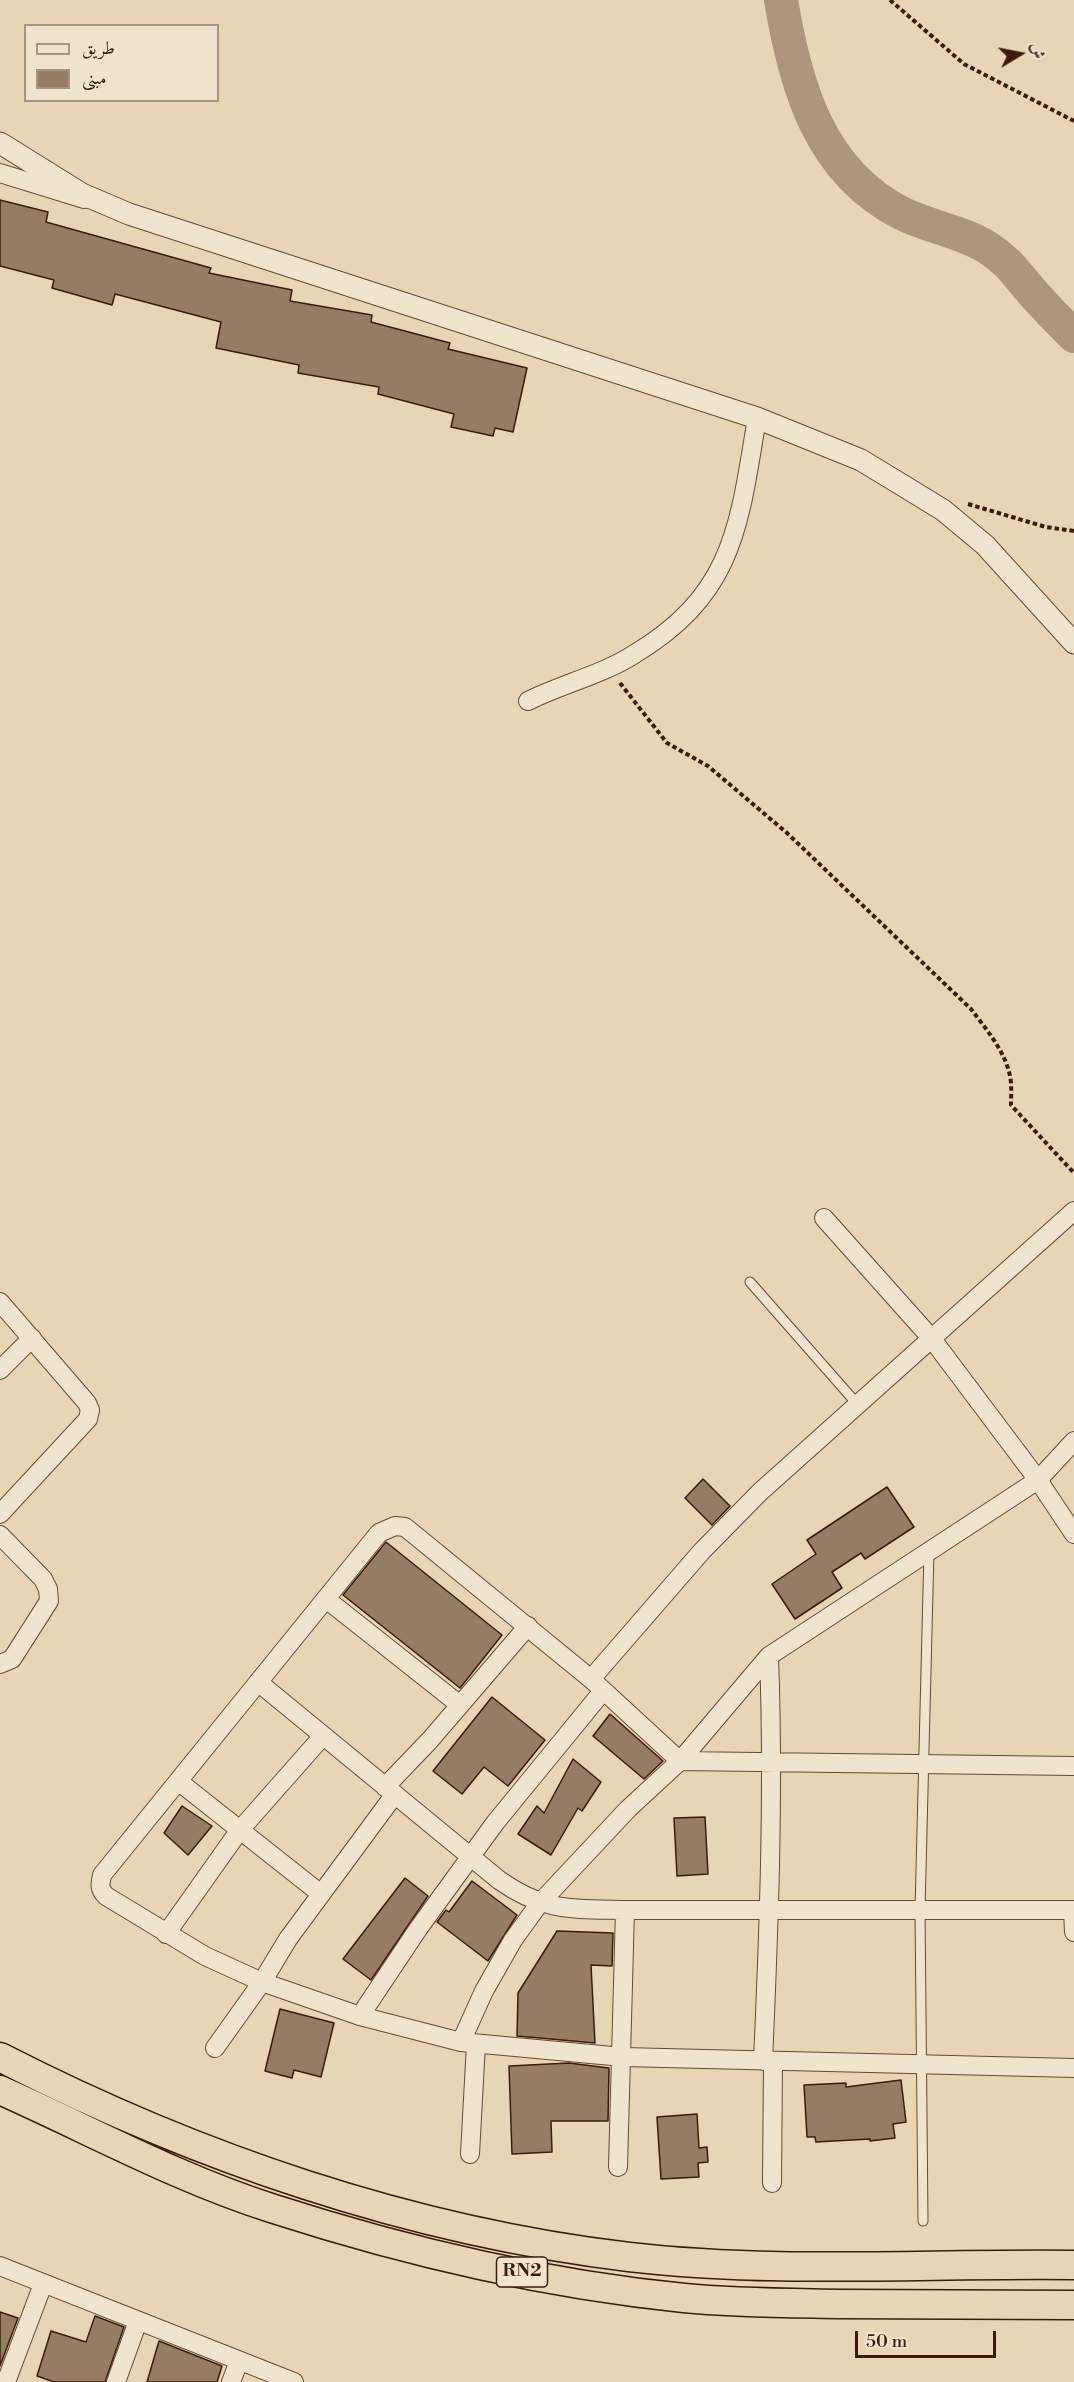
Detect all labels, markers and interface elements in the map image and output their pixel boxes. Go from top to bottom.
legend [24,24,219,102]
north arrow [990,24,1050,84]
text: طريق [82,37,115,60]
text: ش [1027,41,1049,60]
text: مبنى [82,67,107,90]
road number: RN2 [496,2257,548,2287]
scale bar [858,2319,999,2357]
text: 50 m [866,2330,907,2353]

